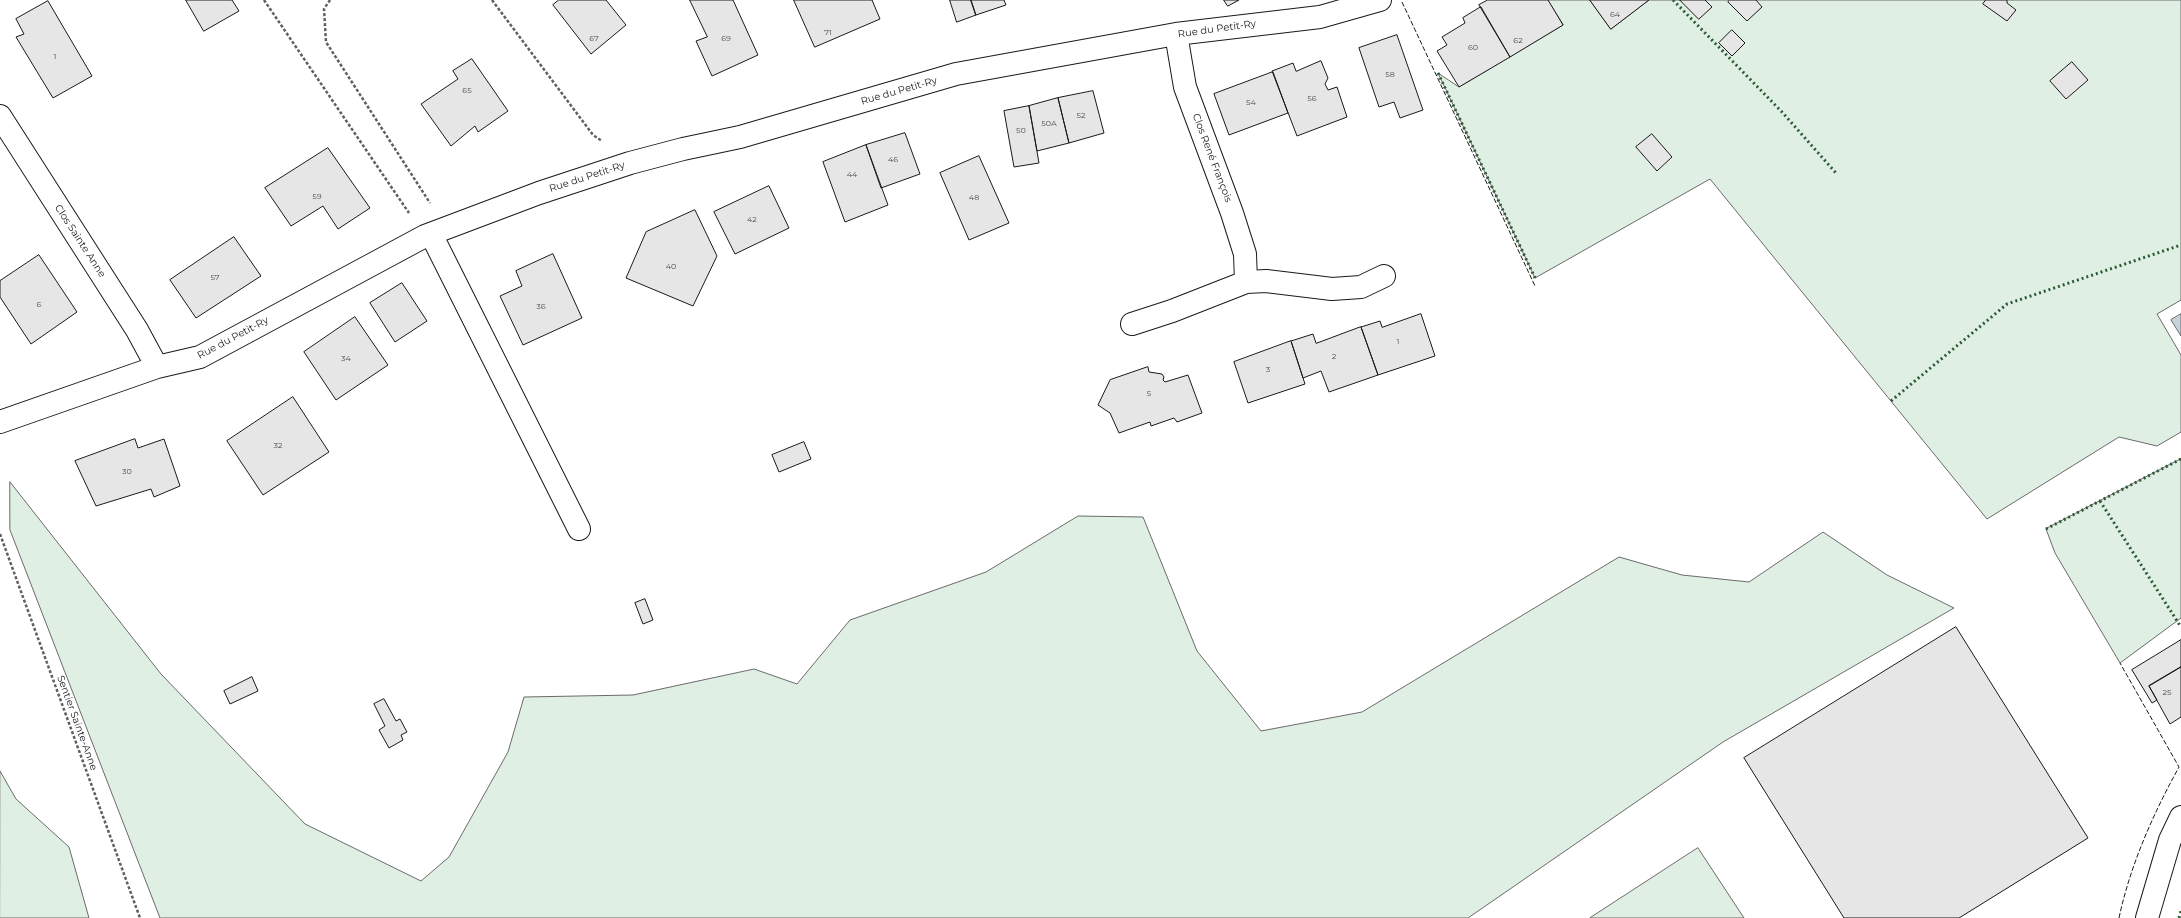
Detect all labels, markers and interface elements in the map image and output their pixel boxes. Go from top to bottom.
house number: 64 [1610,10,1620,20]
street label: Rue du Petit-Ry [1177,18,1257,40]
house number: 71 [824,28,832,38]
house number: 67 [589,34,599,44]
house number: 69 [721,34,731,44]
house number: 62 [1513,36,1523,46]
house number: 60 [1468,43,1478,53]
house number: 1 [54,52,56,62]
house number: 58 [1385,70,1395,80]
street label: Rue du Petit-Ry [859,74,939,108]
house number: 65 [462,86,472,96]
house number: 56 [1307,94,1317,104]
house number: 54 [1246,98,1256,108]
house number: 52 [1076,111,1086,121]
street label: Clos René François [1190,112,1234,204]
house number: 50A [1041,119,1057,129]
house number: 50 [1016,126,1026,136]
house number: 46 [888,155,898,165]
street label: Rue du Petit-Ry [548,159,626,195]
house number: 44 [847,170,857,180]
house number: 59 [312,192,322,202]
house number: 48 [969,193,979,203]
street label: Clos Sainte Anne [52,202,108,280]
house number: 42 [747,215,757,225]
house number: 40 [666,262,676,272]
house number: 57 [210,273,220,283]
house number: 6 [37,300,41,310]
house number: 36 [536,302,546,312]
street label: Rue du Petit-Ry [195,314,271,362]
house number: 1 [1397,337,1399,347]
house number: 2 [1332,352,1336,362]
house number: 34 [341,354,351,364]
house number: 3 [1266,365,1270,375]
house number: 5 [1147,389,1151,399]
house number: 32 [273,441,283,451]
house number: 30 [122,467,132,477]
street label: Sentier Sainte-Anne [54,674,100,772]
house number: 25 [2162,688,2172,698]

